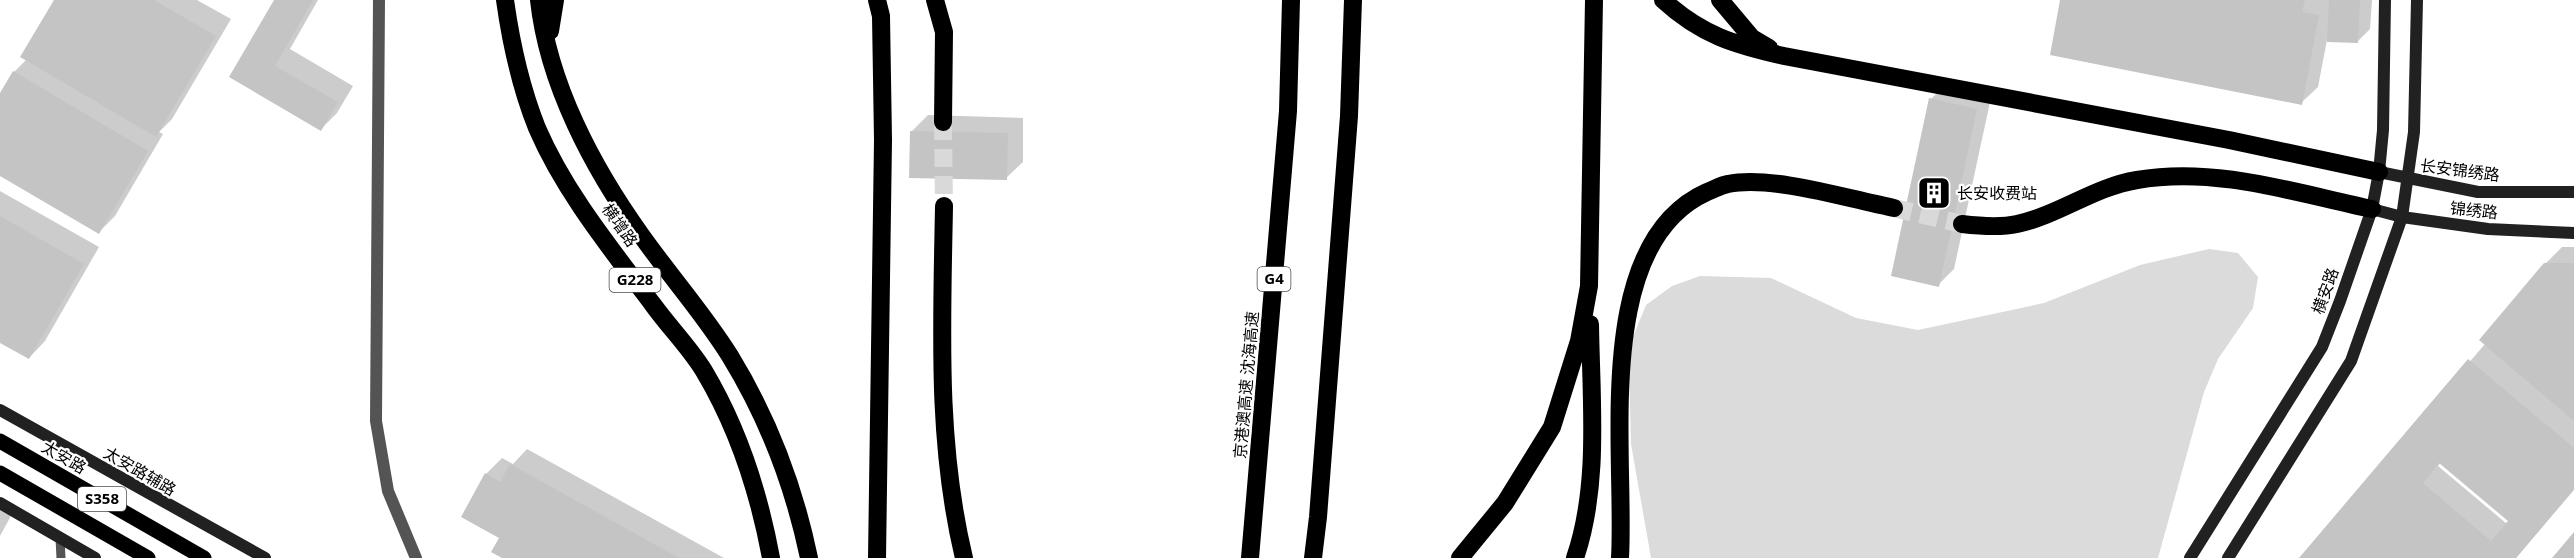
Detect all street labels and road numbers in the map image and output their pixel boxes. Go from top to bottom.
street label: 长安锦绣路 [2419,154,2501,186]
street label: 锦绣路 [2449,197,2499,223]
street label: 横增路 [597,199,643,251]
street label: 横安路 [2306,265,2344,317]
road number: G4 [1258,267,1290,291]
road number: G228 [610,268,660,292]
street label: 京港澳高速 沈海高速 [1229,310,1263,460]
street label: 太安路 [38,435,90,479]
street label: 太安路辅路 [100,441,180,501]
road number: S358 [78,487,126,511]

